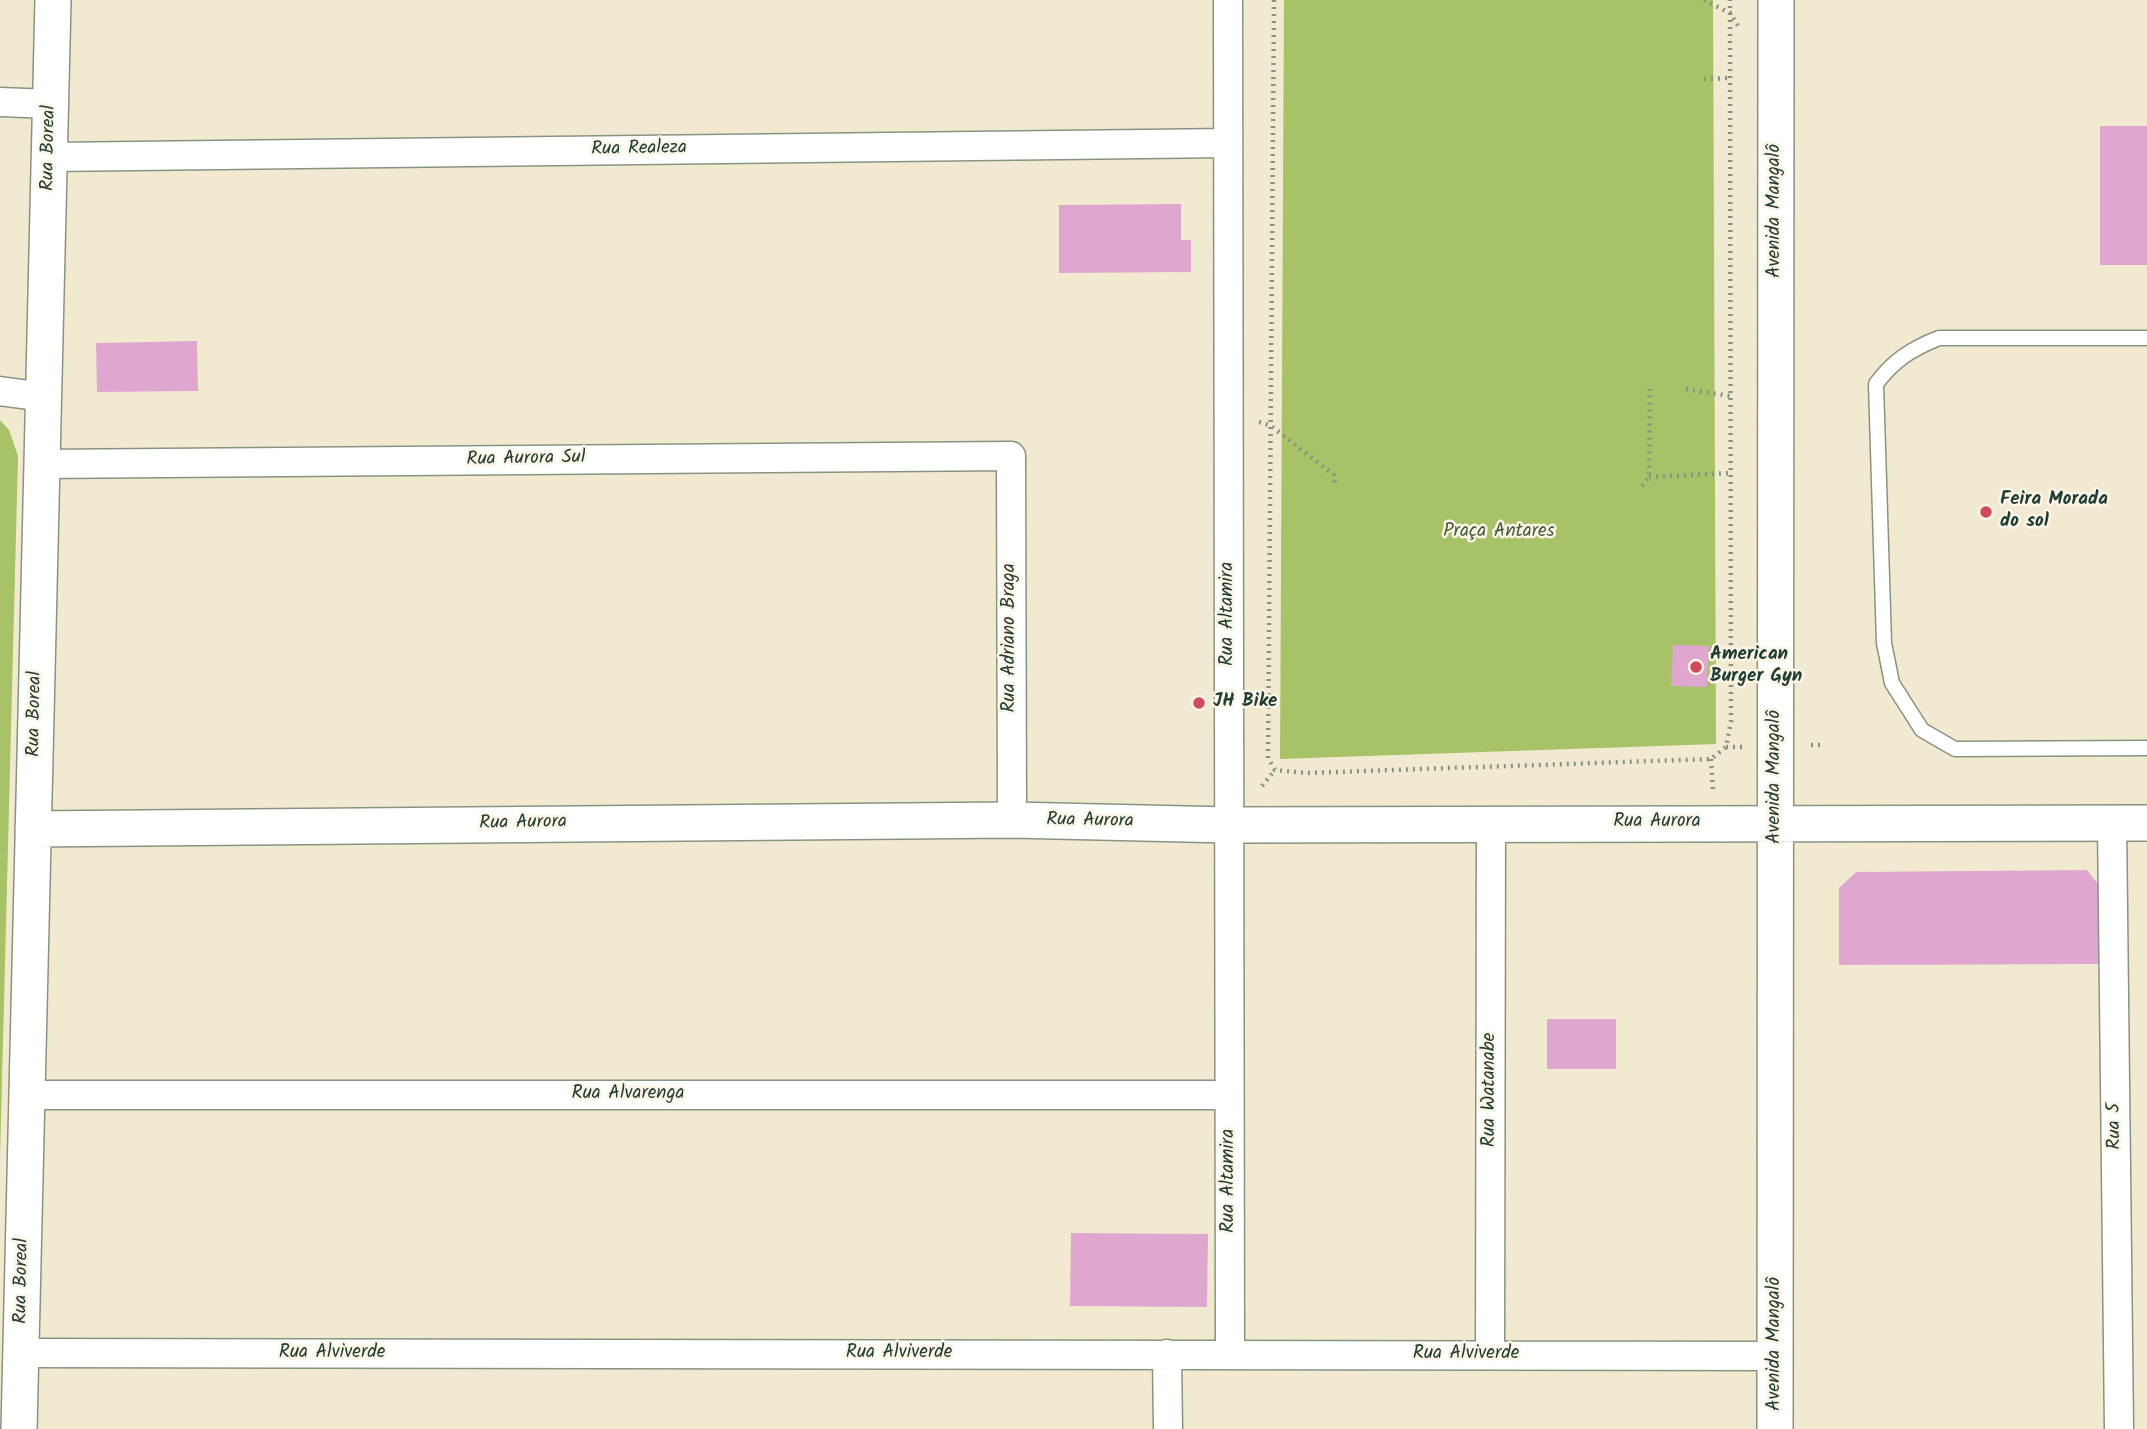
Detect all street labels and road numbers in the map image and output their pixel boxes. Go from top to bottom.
street label: Rua Boreal [38,105,62,191]
street label: Rua Realeza [591,138,687,162]
street label: Avenida Mangalô [1765,144,1787,278]
street label: Rua Aurora Sul [466,448,586,472]
street label: Rua Altamira [1218,562,1240,666]
street label: Rua Adriano Braga [1000,563,1022,713]
street label: Rua Boreal [24,671,48,757]
street label: Avenida Mangalô [1765,710,1787,844]
street label: Rua Aurora [1046,810,1134,834]
street label: Rua Aurora [479,812,567,836]
street label: Rua Aurora [1613,812,1701,834]
street label: Rua Watanabe [1480,1033,1502,1147]
street label: Rua Alvarenga [572,1084,684,1106]
street label: Rua 5 [2104,1102,2128,1150]
street label: Rua Altamira [1219,1129,1241,1233]
street label: Rua Boreal [11,1238,35,1324]
street label: Avenida Mangalô [1765,1277,1787,1411]
street label: Rua Alviverde [279,1343,385,1365]
street label: Rua Alviverde [846,1343,952,1365]
street label: Rua Alviverde [1413,1344,1519,1366]

